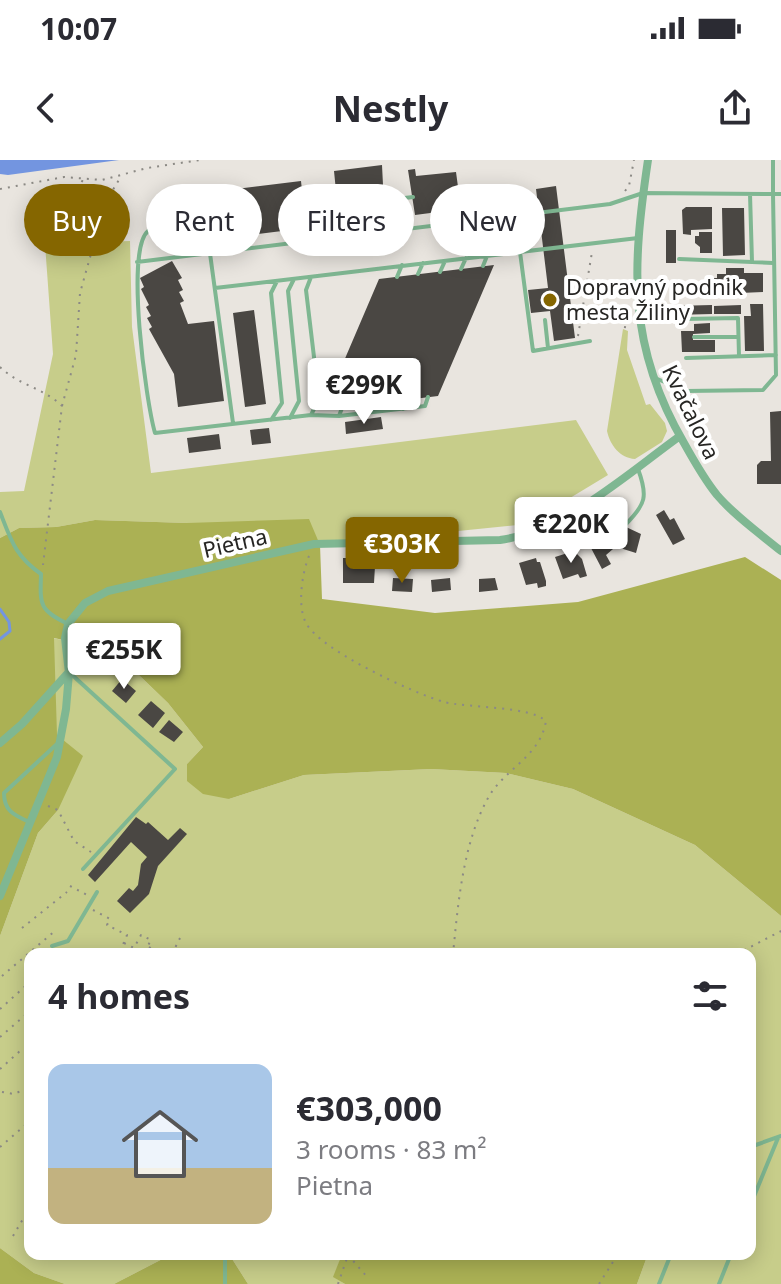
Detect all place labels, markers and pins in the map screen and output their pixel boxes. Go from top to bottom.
place label: Dopravný podnik mesta Žiliny [566,271,743,326]
marker: Dopravný podnik mesta Žiliny [541,291,559,309]
pin: €299K [308,358,420,426]
pin: €220K [515,497,627,565]
pin: €303K [346,517,458,585]
pin: €255K [68,623,180,691]

